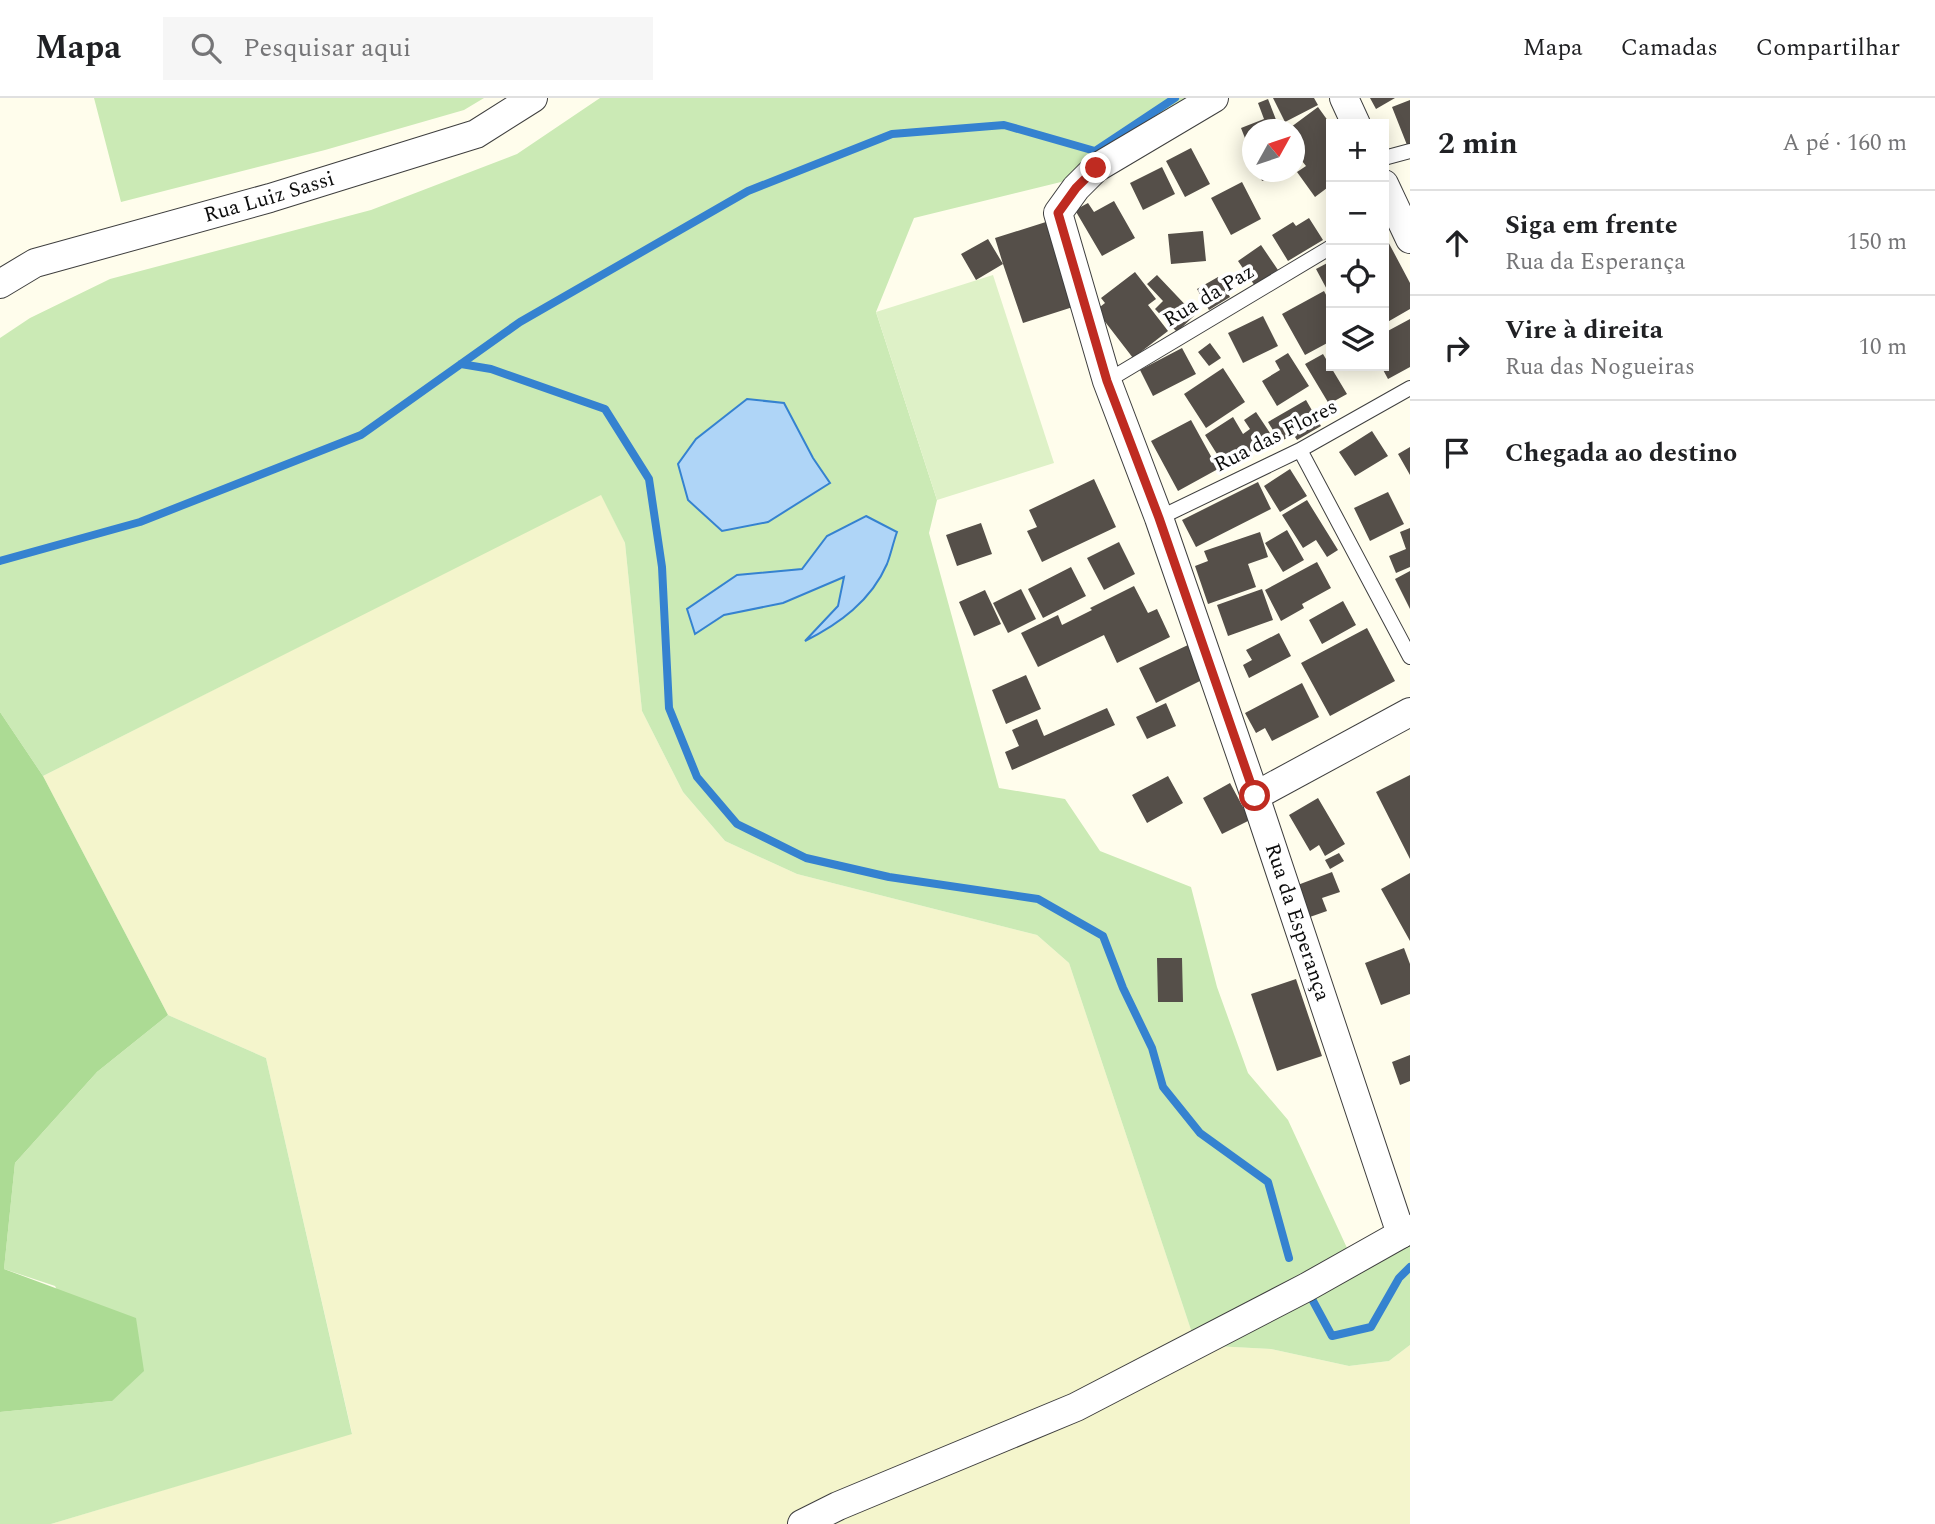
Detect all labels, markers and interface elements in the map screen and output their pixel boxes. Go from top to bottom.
search box [163,17,653,80]
text: Mapa [35,23,121,73]
text: Pesquisar aqui [243,28,411,68]
icon: search [187,29,225,67]
text: Mapa [1523,30,1583,66]
text: Camadas [1621,30,1718,66]
text: Compartilhar [1756,30,1900,66]
north arrow [1242,119,1305,182]
map controls [1326,119,1389,371]
button: + [1326,119,1389,182]
text: 2 min [1438,121,1518,167]
text: A pé · 160 m [1782,126,1907,161]
route end [1080,152,1111,183]
street label: Rua Luiz Sassi [200,163,338,232]
button: − [1326,182,1389,245]
text: Siga em frente [1505,205,1678,245]
icon: ahead [1438,224,1476,262]
text: 150 m [1847,225,1907,260]
button: locate [1326,245,1389,308]
text: Rua da Esperança [1505,245,1685,280]
street label: Rua da Paz [1157,256,1261,336]
button: layers [1326,308,1389,371]
text: Vire à direita [1505,310,1663,350]
icon: right [1438,329,1476,367]
text: 10 m [1858,330,1907,365]
text: Rua das Nogueiras [1505,350,1695,385]
street label: Rua das Flores [1209,391,1343,481]
text: Chegada ao destino [1505,433,1737,473]
icon: arrive [1438,434,1476,472]
route start [1239,780,1270,811]
street label: Rua da Esperança [1256,839,1339,1006]

